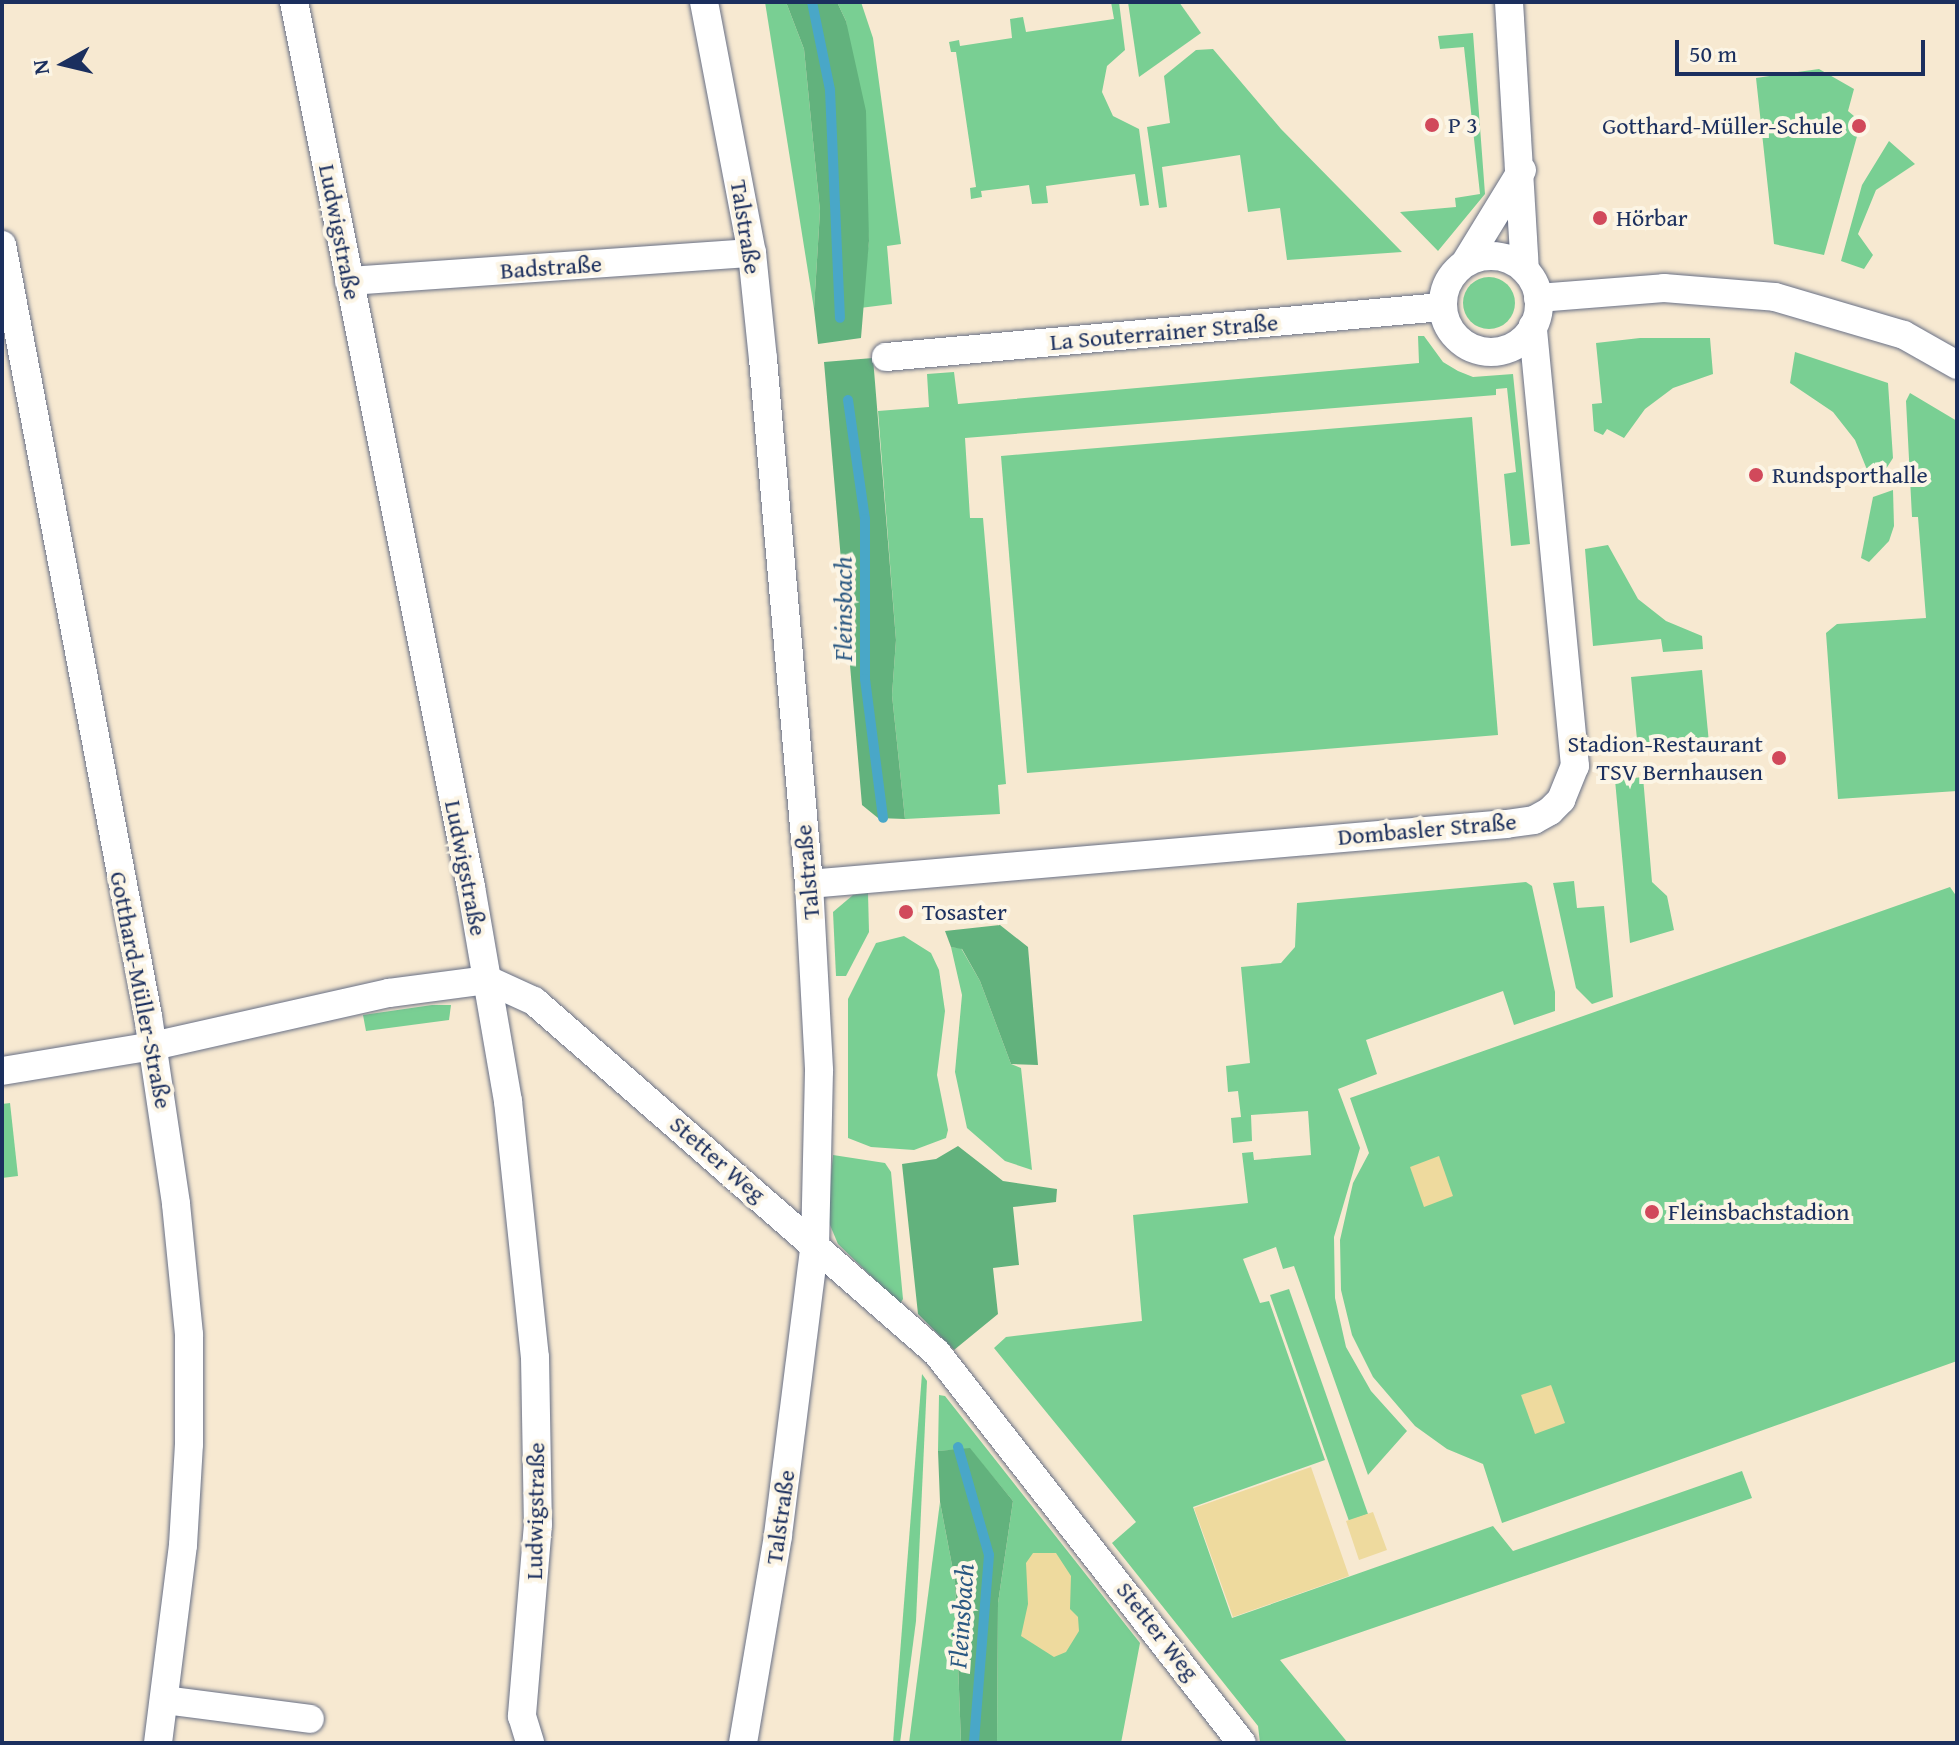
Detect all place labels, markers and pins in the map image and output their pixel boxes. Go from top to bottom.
place label: P 3 [1448,111,1478,139]
place label: Gotthard-Müller-Schule [1602,112,1843,140]
marker: P 3 [1423,116,1441,134]
marker: Gotthard-Müller-Schule [1850,117,1868,135]
place label: Hörbar [1616,204,1688,232]
marker: Hörbar [1591,209,1609,227]
place label: Rundsporthalle [1772,461,1928,489]
marker: Rundsporthalle [1747,466,1765,484]
place label: Stadion-Restaurant TSV Bernhausen [1568,730,1763,786]
marker: Stadion-Restaurant TSV Bernhausen [1770,749,1788,767]
place label: Tosaster [922,898,1007,926]
marker: Tosaster [897,903,915,921]
place label: Fleinsbachstadion [1668,1198,1850,1226]
marker: Fleinsbachstadion [1643,1203,1661,1221]

